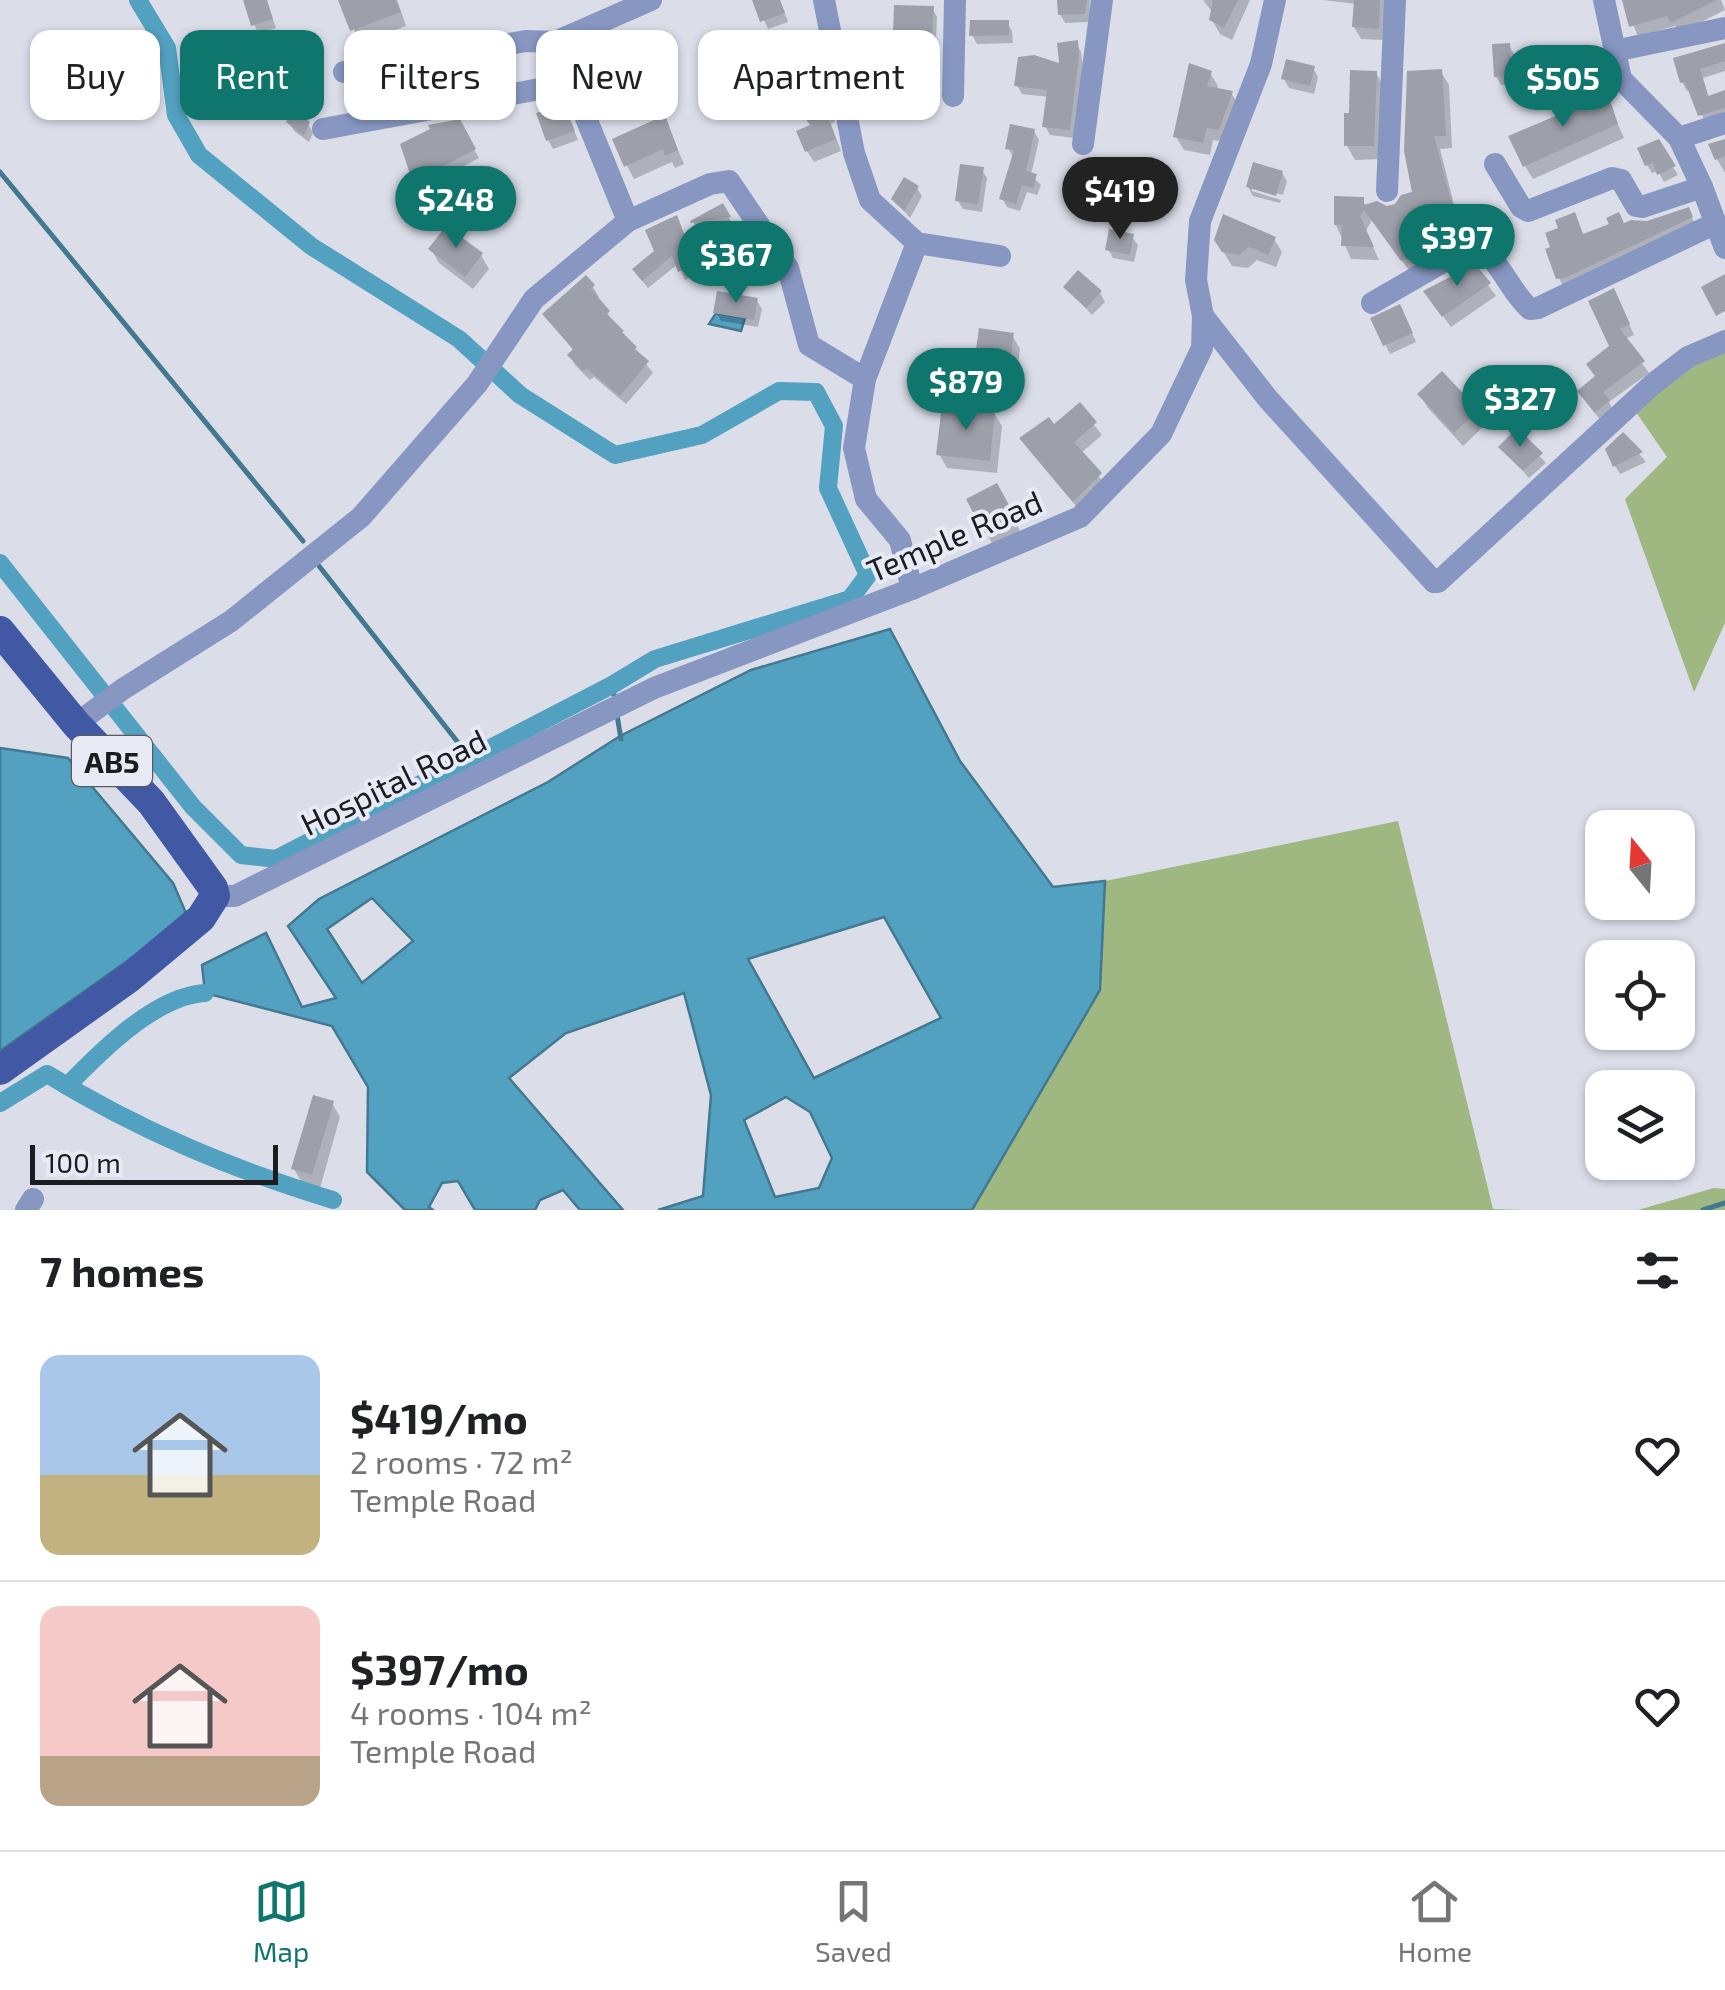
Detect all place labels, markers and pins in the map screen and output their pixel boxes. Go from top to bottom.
pin: $505 [1504,45,1622,130]
pin: $419 [1061,157,1179,242]
pin: $248 [397,166,515,251]
pin: $397 [1398,204,1516,289]
pin: $367 [677,221,795,306]
pin: $879 [907,348,1025,433]
pin: $327 [1461,365,1579,450]

